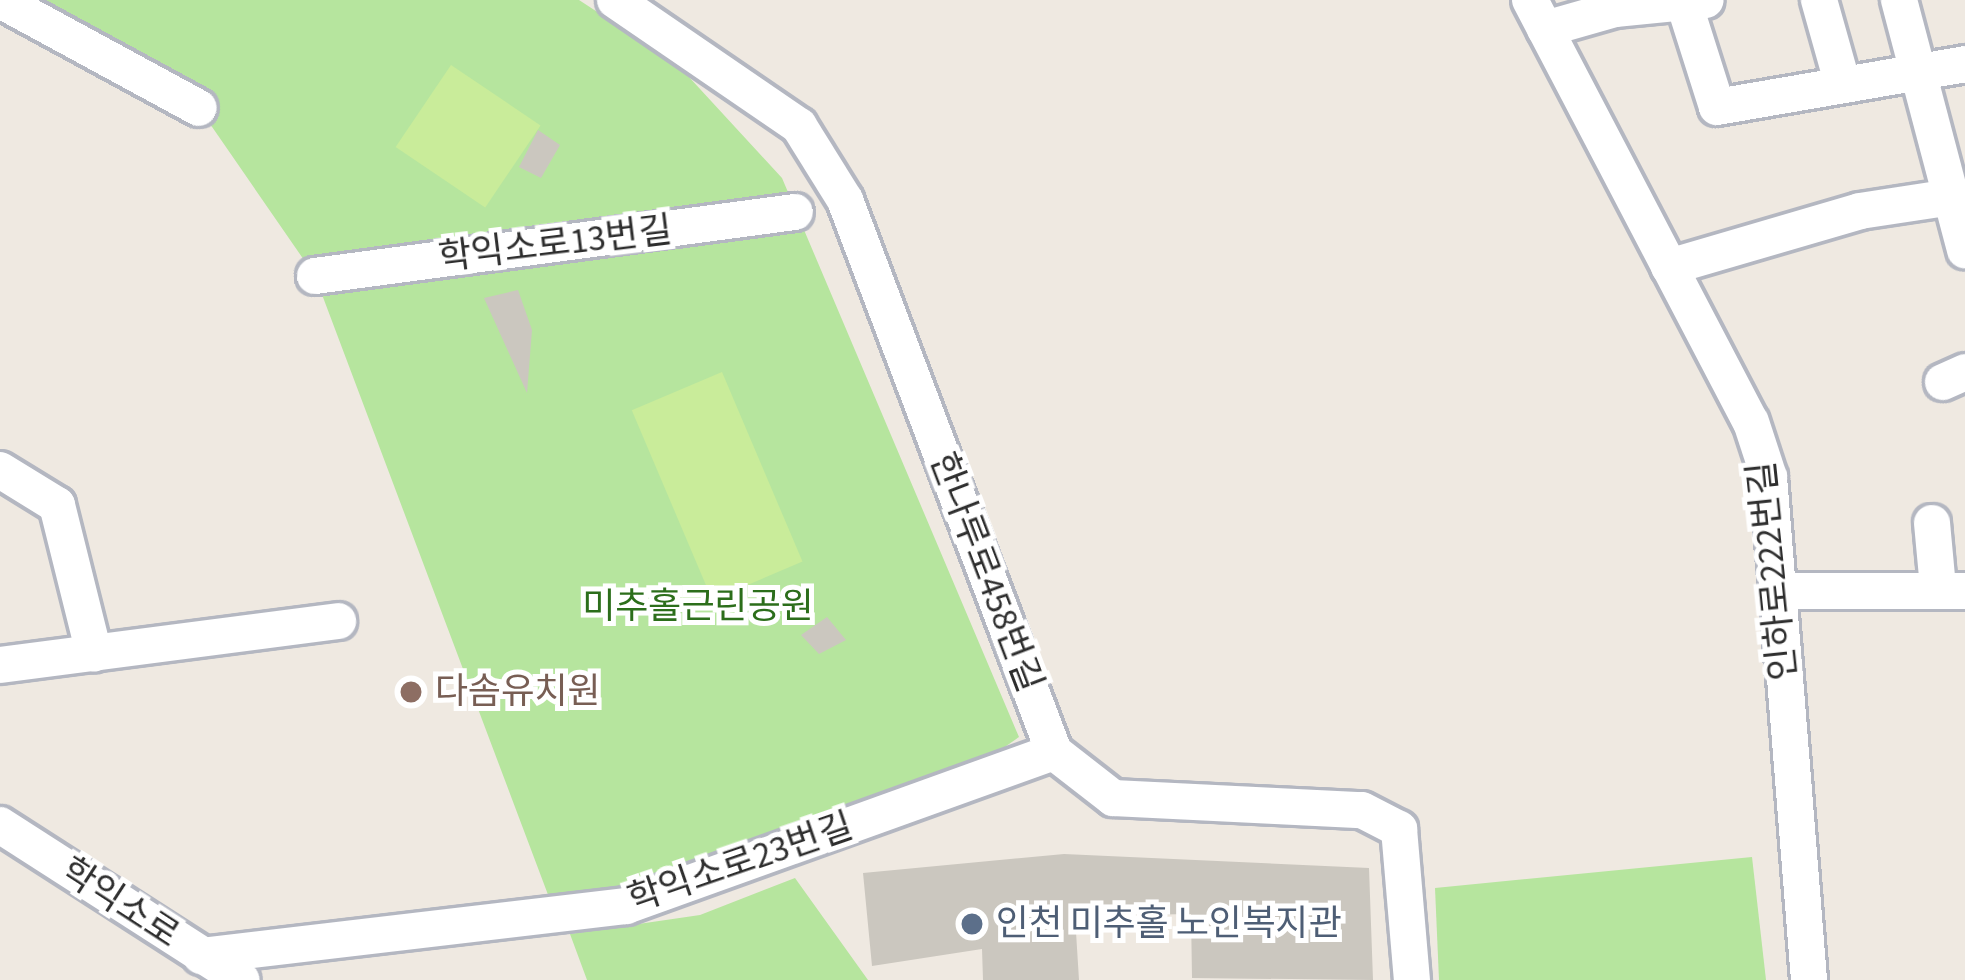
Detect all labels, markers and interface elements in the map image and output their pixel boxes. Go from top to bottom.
street label: 학익소로13번길 [436,208,674,280]
street label: 한나루로458번길 [921,446,1051,698]
street label: 인하로222번길 [1740,460,1806,682]
park label: 미추홀근린공원 [582,585,814,629]
place label: 다솜유치원 [435,670,601,714]
marker: 다솜유치원 [398,679,424,705]
street label: 학익소로23번길 [622,804,858,922]
street label: 학익소로 [53,849,187,957]
place label: 인천 미추홀 노인복지관 [996,902,1342,946]
marker: 인천 미추홀 노인복지관 [959,911,985,937]

